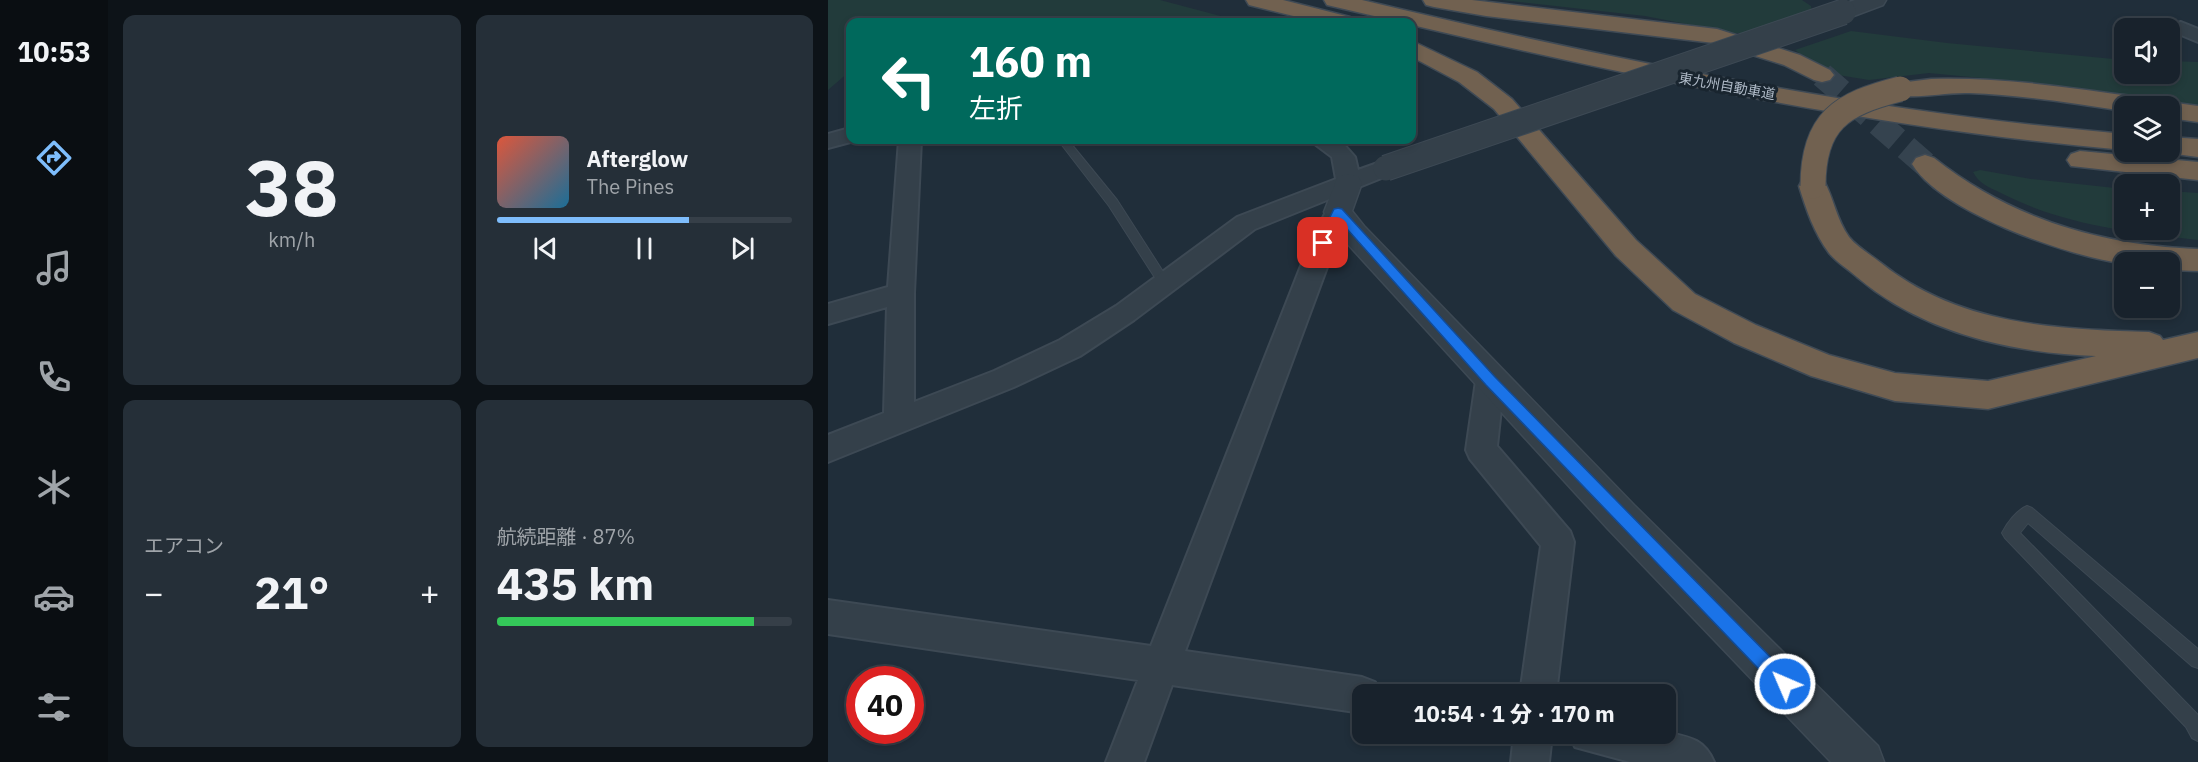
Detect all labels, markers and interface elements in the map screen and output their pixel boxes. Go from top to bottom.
map controls [2114,18,2180,318]
button: sound [2114,18,2180,84]
text: 10:53 [17,34,91,69]
text: 160 m [969,34,1092,89]
icon: left [870,42,948,120]
street label: 東九州自動車道 [1677,69,1777,103]
text: 左折 [969,90,1023,125]
button: layers [2114,96,2180,162]
text: 38 [245,136,339,237]
icon: directions [33,137,75,179]
text: Afterglow [587,144,688,173]
text: The Pines [587,173,674,200]
button: + [2114,174,2180,240]
pin [1297,217,1348,268]
text: km/h [268,226,315,253]
icon: arrive [1306,226,1339,259]
icon: previous [529,232,562,265]
icon: pause [628,232,661,265]
icon: next [726,232,759,265]
icon: music [33,247,75,289]
button: − [2114,252,2180,318]
icon: phone [33,356,75,398]
icon: climate [33,466,75,508]
text: 航続距離 · 87% [497,523,635,550]
text: エアコン [144,532,224,559]
text: 435 km [497,554,654,612]
text: 21° [254,563,329,621]
text: − [144,571,164,614]
text: + [420,571,440,614]
icon: car [33,576,75,618]
position arrow [1753,652,1817,716]
speed limit sign: 40 [846,666,924,744]
icon: filters [33,686,75,728]
text: 10:54 · 1 分 · 170 m [1413,699,1615,728]

